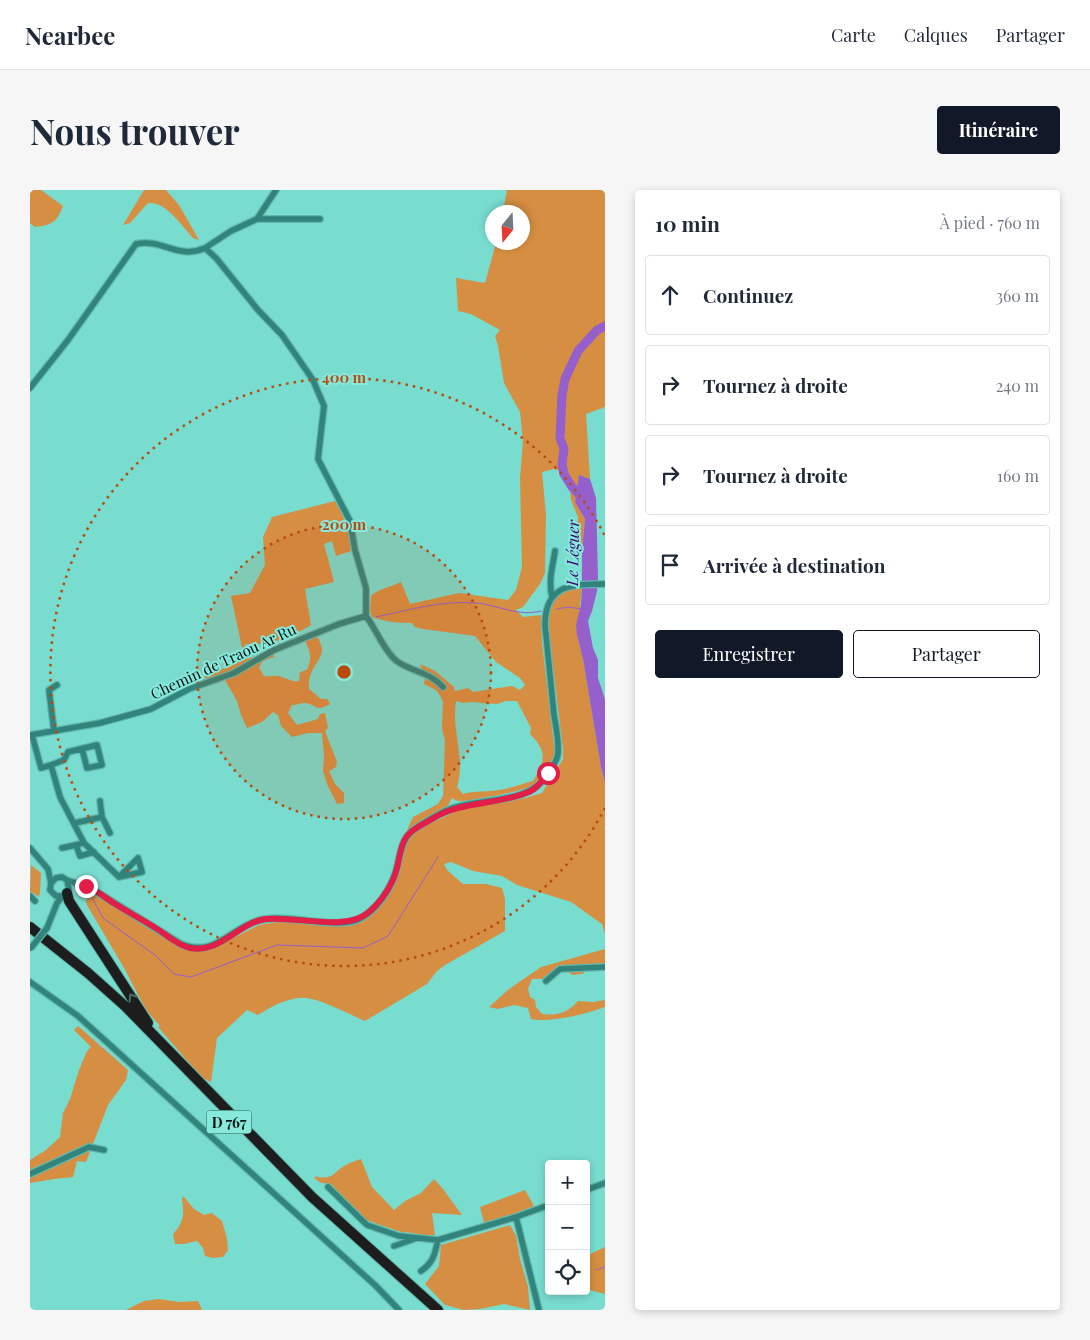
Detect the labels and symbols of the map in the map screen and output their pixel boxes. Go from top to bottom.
north arrow [485,205,530,250]
text: 400 m [322,367,367,387]
text: 200 m [322,514,367,534]
water label: Le Léguer [561,518,583,587]
street label: Chemin de Traou Ar Ru [147,618,299,704]
centre of rings [335,663,353,681]
route start [537,762,560,785]
route end [75,875,98,898]
one-way arrow [128,994,138,1003]
road number: D 767 [206,1110,252,1134]

